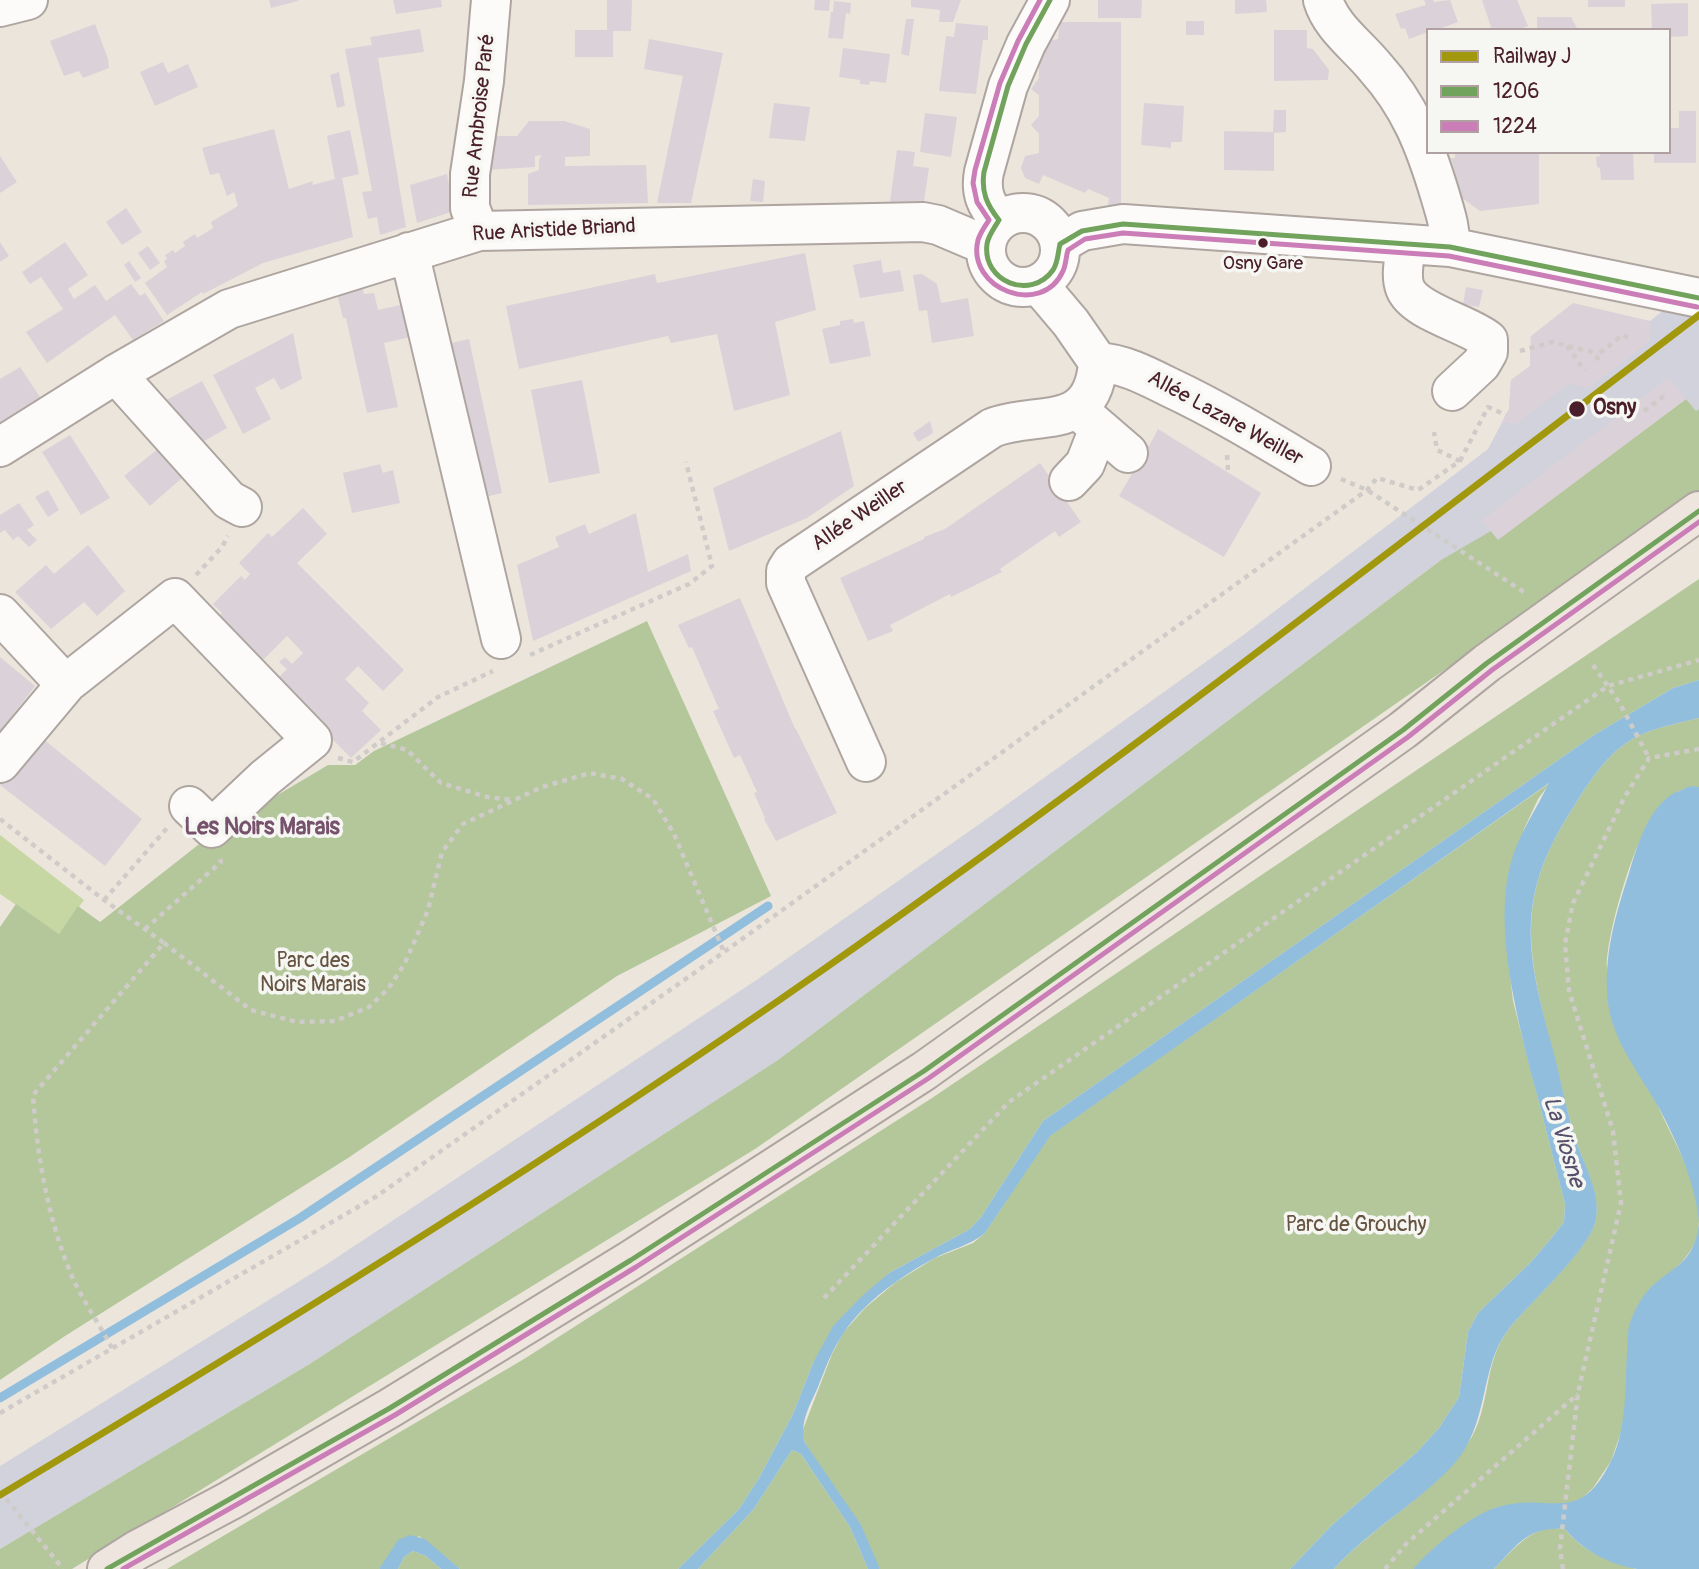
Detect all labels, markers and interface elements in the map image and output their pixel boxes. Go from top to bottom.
legend [1426,28,1671,154]
street label: Rue Ambroise Paré [459,32,501,200]
text: Railway J [1493,43,1571,70]
text: 1206 [1493,78,1540,105]
text: 1224 [1493,113,1537,140]
street label: Rue Aristide Briand [471,214,637,248]
marker: Osny Gare [1256,236,1270,250]
place label: Osny Gare [1223,253,1303,275]
street label: Allée Lazare Weiller [1143,366,1307,472]
place label: Osny [1593,396,1636,422]
marker: Osny [1567,399,1587,419]
street label: Allée Weiller [808,475,912,557]
district label: Les Noirs Marais [184,814,340,842]
park label: Parc des Noirs Marais [260,949,366,999]
water label: La Viosne [1536,1093,1590,1191]
park label: Parc de Grouchy [1286,1213,1426,1239]

